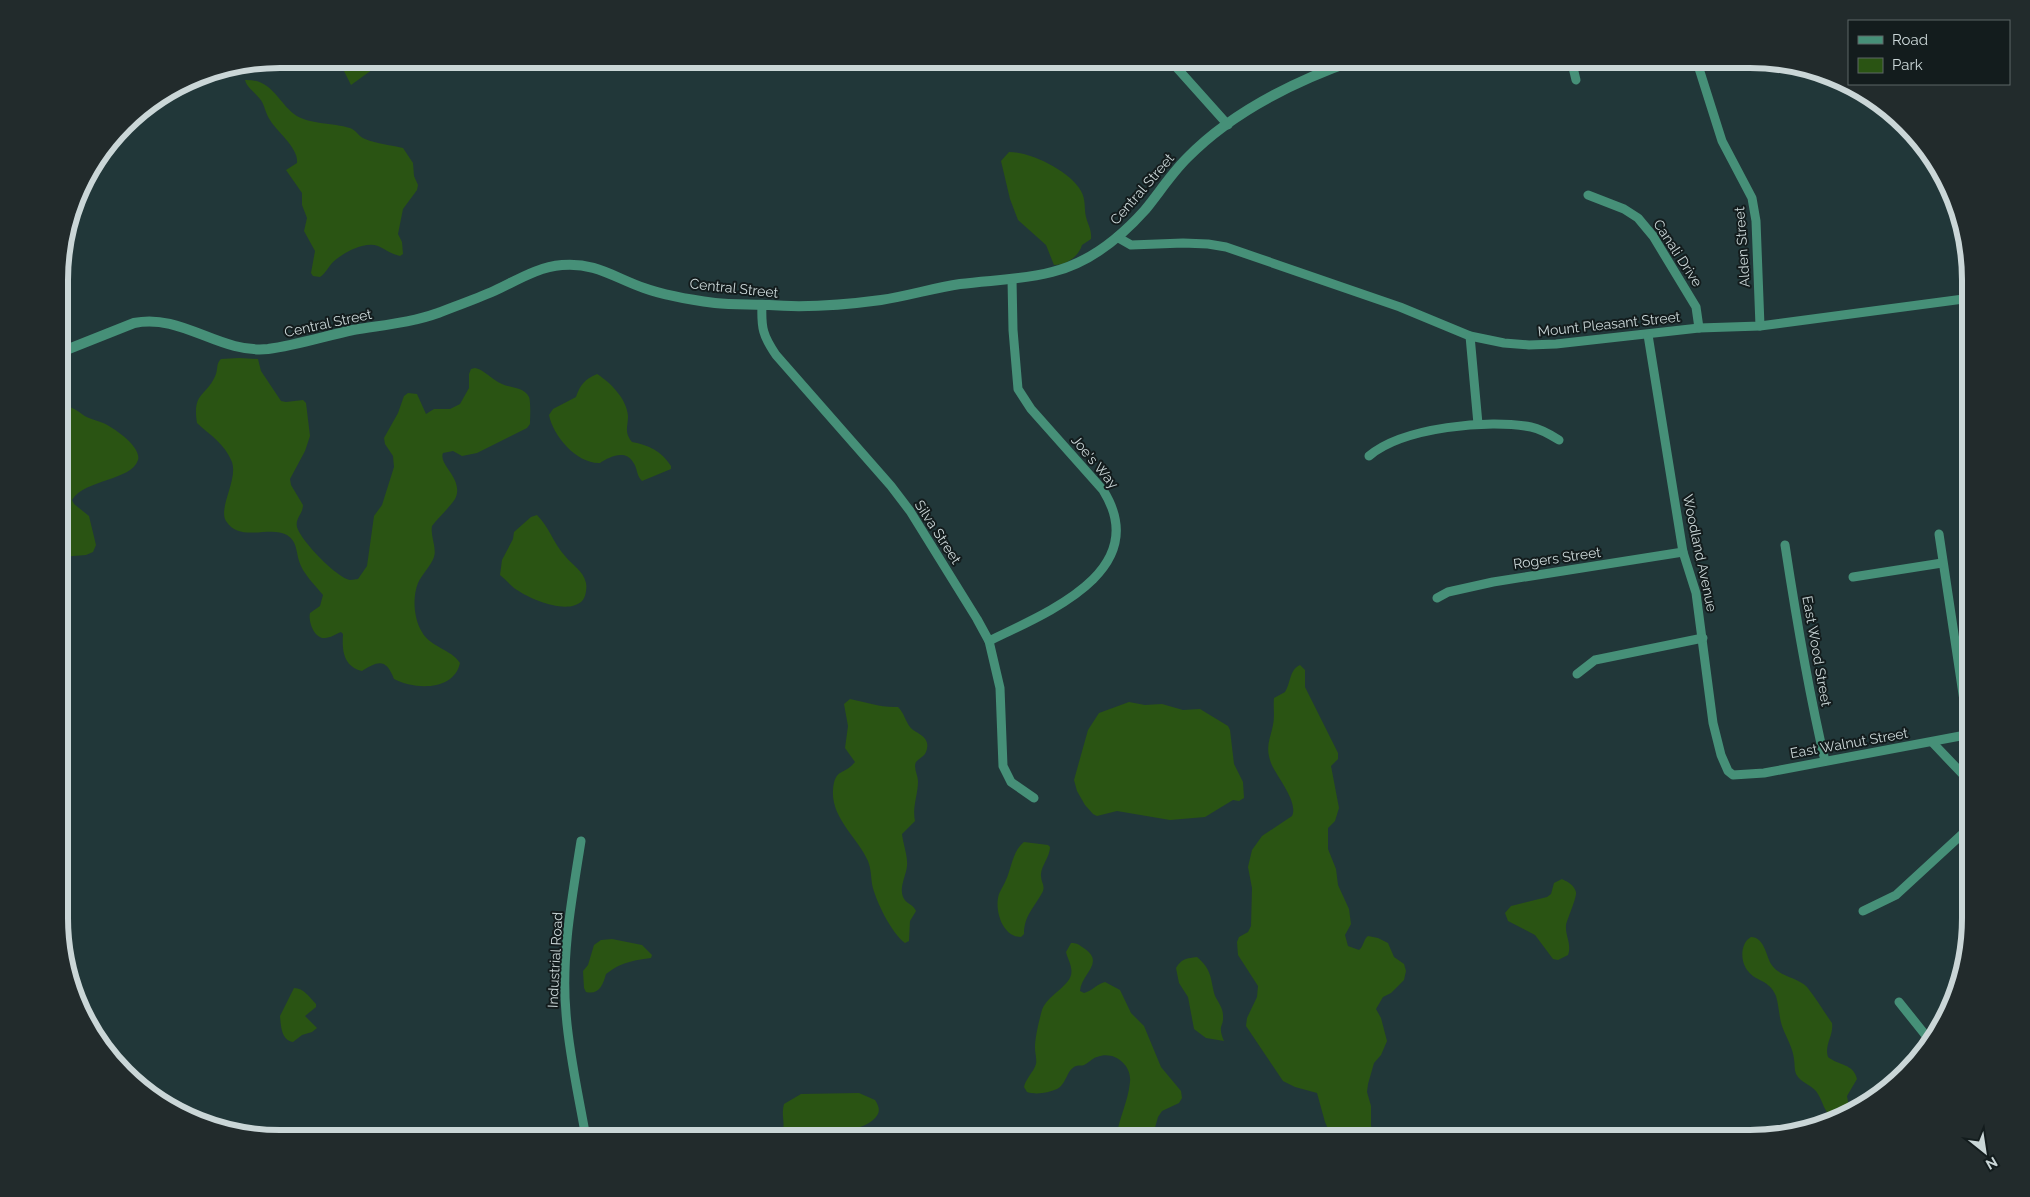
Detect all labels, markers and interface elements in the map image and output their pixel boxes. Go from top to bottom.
legend [1848,20,2010,85]
text: Road [1892,31,1928,49]
text: Park [1892,56,1923,74]
street label: Central Street [1107,150,1177,228]
street label: Alden Street [1731,206,1753,288]
street label: Canali Drive [1650,216,1706,290]
street label: Central Street [689,275,779,301]
street label: Central Street [283,306,373,340]
street label: Mount Pleasant Street [1537,309,1681,339]
street label: Joe's Way [1068,432,1122,492]
street label: Woodland Avenue [1680,493,1720,613]
street label: Silva Street [912,497,965,567]
street label: Rogers Street [1512,544,1602,572]
street label: East Wood Street [1799,594,1835,708]
street label: East Walnut Street [1789,725,1910,761]
street label: Industrial Road [544,912,566,1008]
north arrow [1960,1127,2010,1177]
text: N [1983,1154,2000,1173]

